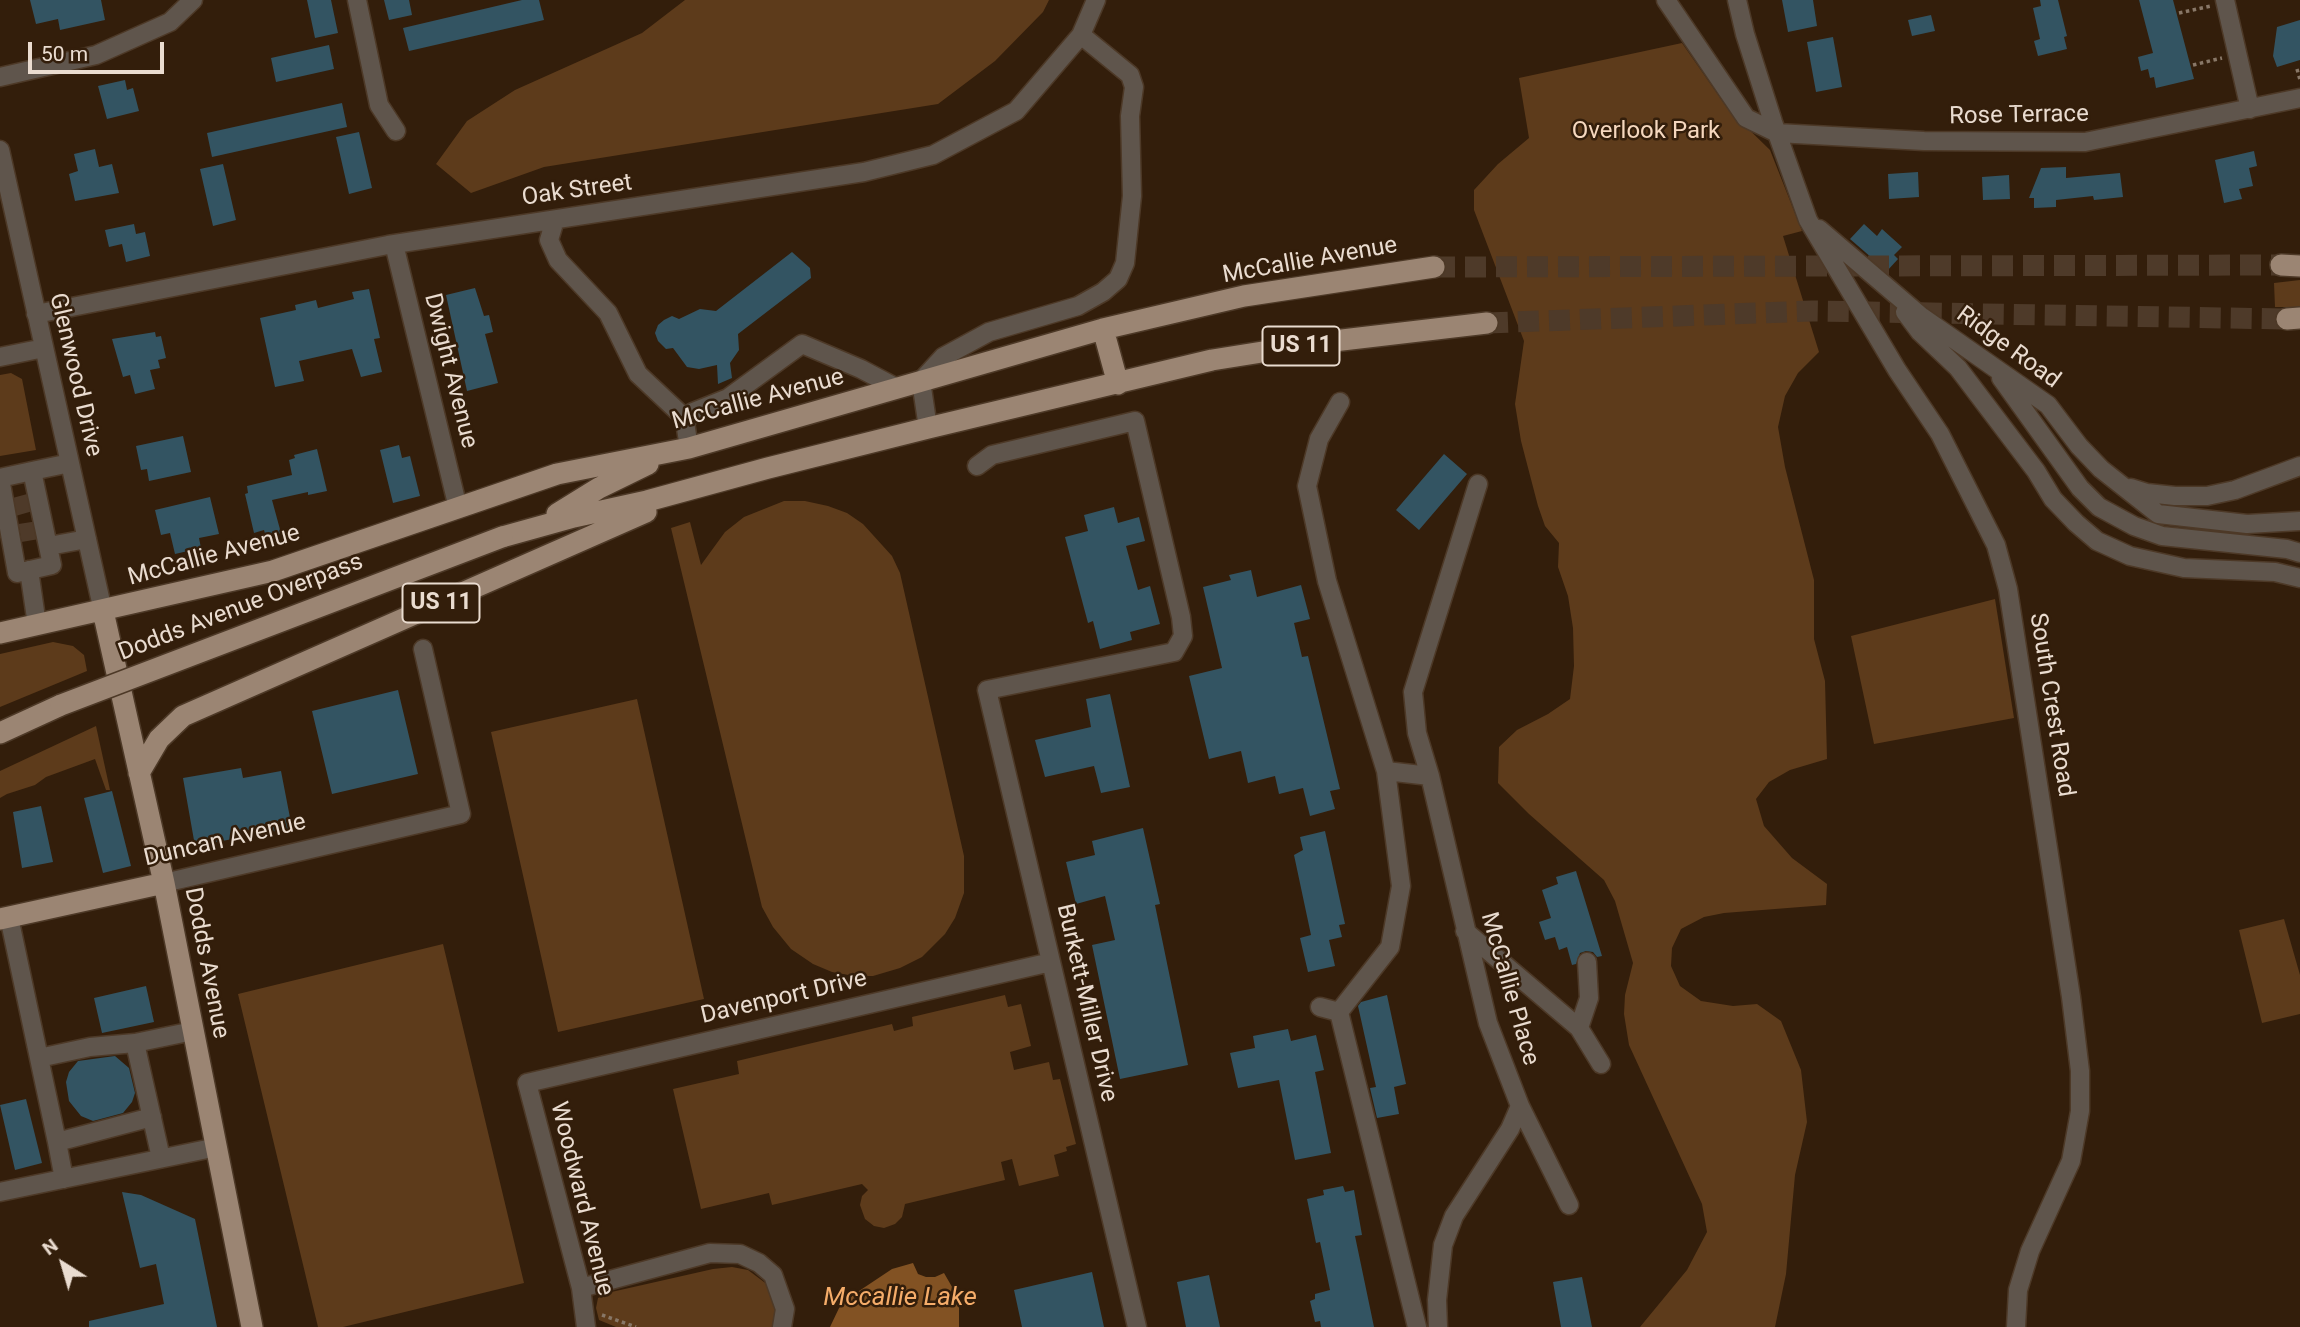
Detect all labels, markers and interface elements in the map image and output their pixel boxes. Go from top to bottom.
scale bar [32,28,168,72]
text: 50 m [41,42,88,66]
street label: Rose Terrace [1949,100,2089,132]
park label: Overlook Park [1572,118,1720,146]
street label: Oak Street [520,169,634,213]
street label: McCallie Avenue [1220,231,1400,291]
street label: Glenwood Drive [42,290,108,460]
street label: Dwight Avenue [417,291,483,451]
street label: Ridge Road [1950,301,2066,395]
road number: US 11 [1262,326,1340,366]
street label: McCallie Avenue [669,363,847,437]
street label: McCallie Avenue [125,519,303,593]
street label: Dodds Avenue Overpass [115,548,367,668]
road number: US 11 [402,583,480,622]
street label: South Crest Road [2022,611,2080,799]
street label: Duncan Avenue [141,808,309,874]
street label: Dodds Avenue [177,885,235,1041]
street label: Burkett-Miller Drive [1049,901,1123,1105]
street label: McCallie Place [1473,909,1545,1069]
street label: Davenport Drive [698,965,870,1031]
street label: Woodward Avenue [543,1099,619,1299]
north arrow [28,1229,98,1299]
text: N [38,1234,62,1260]
water label: Mccallie Lake [823,1282,977,1314]

